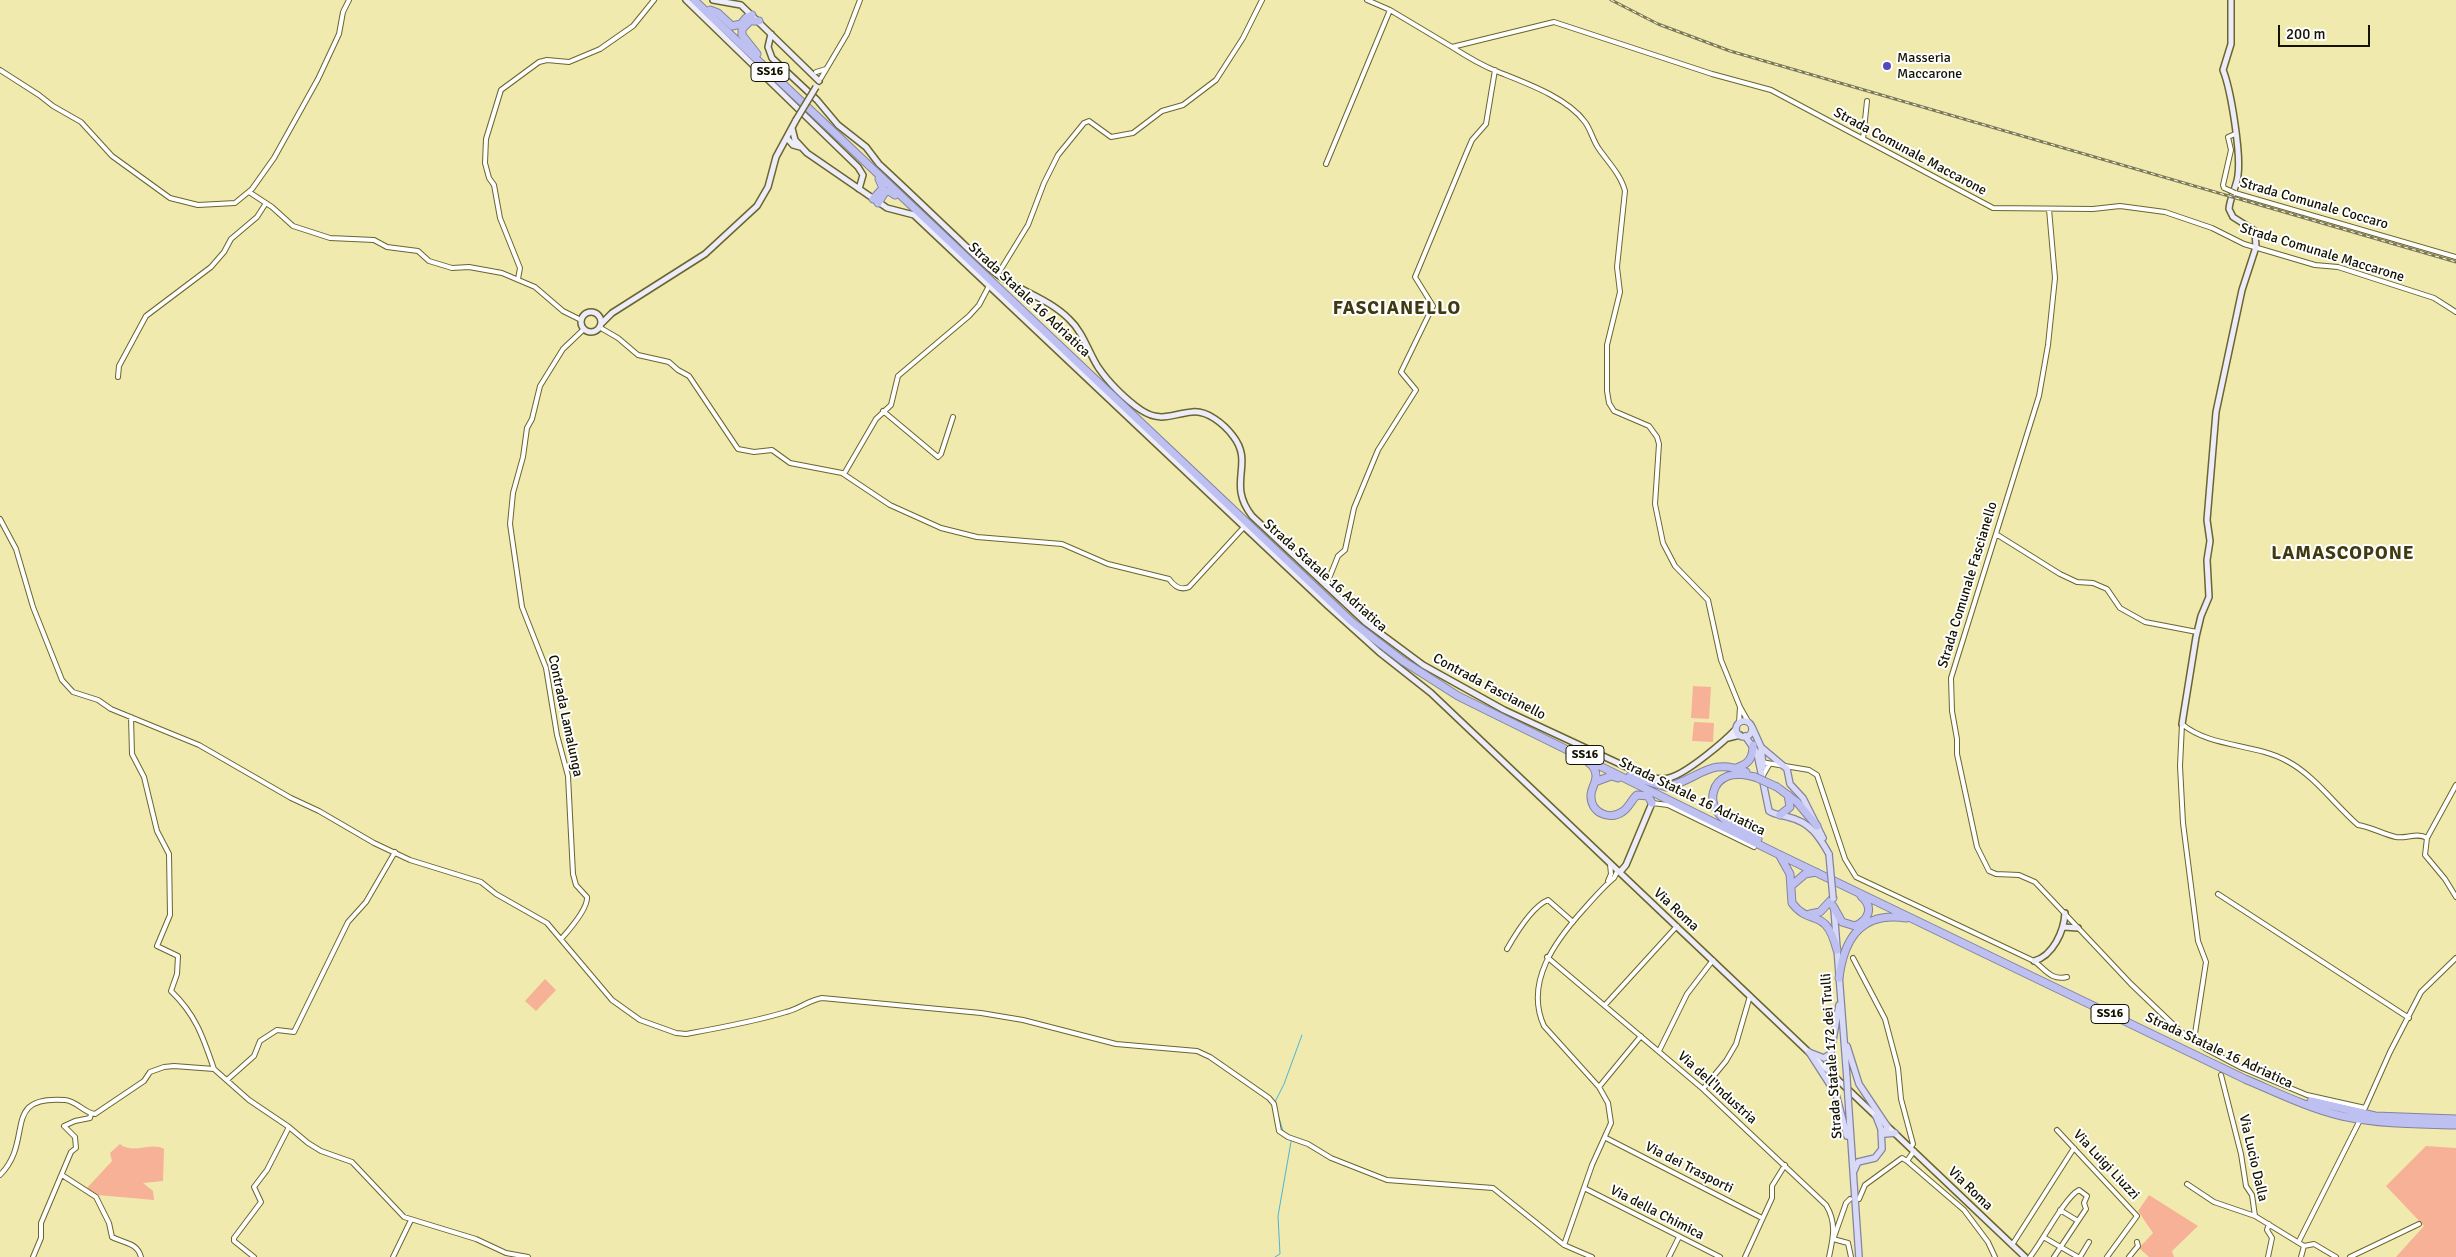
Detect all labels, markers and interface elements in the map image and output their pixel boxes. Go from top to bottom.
scale bar [2281,15,2374,47]
text: 200 m [2286,25,2326,43]
place label: Masseria Maccarone [1897,50,1962,82]
marker: Masseria Maccarone [1881,60,1893,72]
road number: SS16 [751,62,789,82]
street label: Strada Comunale Maccarone [1831,104,1989,200]
street label: Strada Comunale Coccaro [2238,175,2390,233]
street label: Strada Comunale Maccarone [2238,220,2406,286]
street label: Strada Statale 16 Adriatica [964,239,1094,361]
district label: FASCIANELLO [1331,298,1463,320]
street label: Strada Comunale Fascianello [1935,500,2001,670]
street label: Strada Statale 16 Adriatica [1260,516,1390,636]
district label: LAMASCOPONE [2270,543,2416,565]
street label: Contrada Fascianello [1430,650,1548,724]
street label: Contrada Lamalunga [544,654,586,778]
road number: SS16 [1566,746,1604,764]
street label: Strada Statale 16 Adriatica [1616,754,1768,840]
street label: Via Roma [1650,885,1702,935]
street label: Strada Statale 172 dei Trulli [1818,973,1846,1139]
road number: SS16 [2091,1004,2129,1024]
street label: Strada Statale 16 Adriatica [2143,1009,2295,1093]
street label: Via dell'Industria [1674,1048,1760,1128]
street label: Via Lucio Dalla [2235,1113,2271,1203]
street label: Via Luigi Liuzzi [2069,1127,2143,1203]
street label: Via dei Trasporti [1642,1139,1736,1197]
street label: Via Roma [1944,1164,1996,1214]
street label: Via della Chimica [1607,1182,1707,1244]

